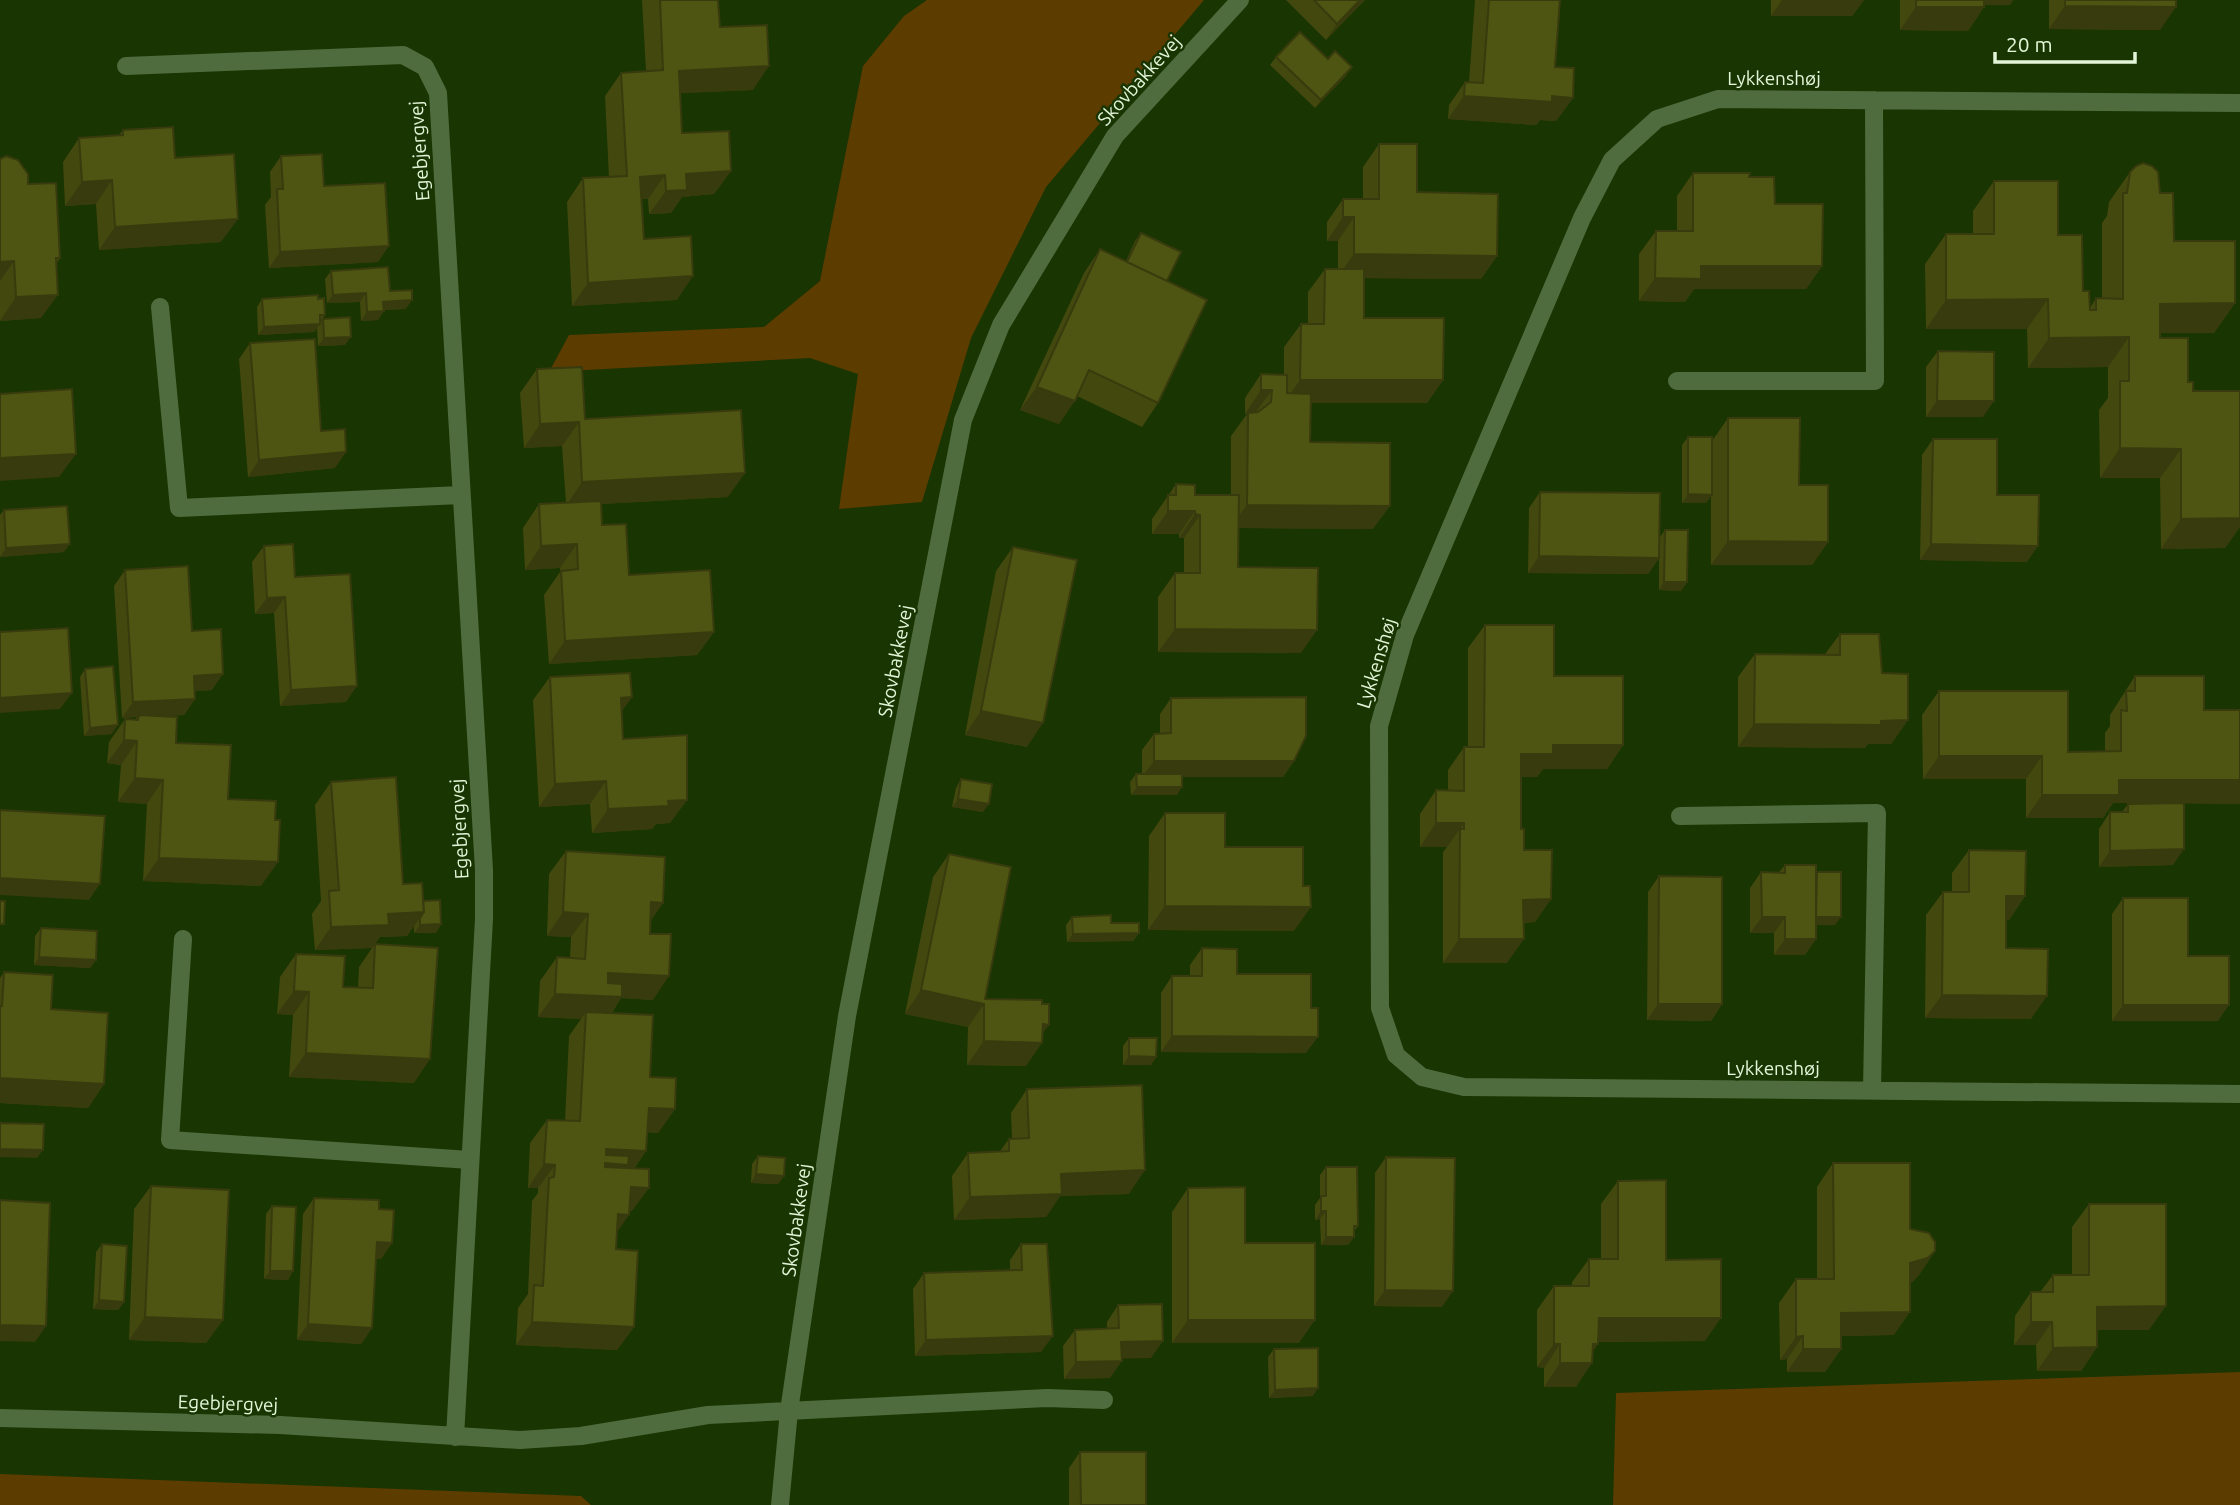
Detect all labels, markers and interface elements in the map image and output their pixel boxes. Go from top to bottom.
scale bar [1995,21,2135,65]
street label: Skovbakkevej [1093,30,1185,130]
text: 20 m [2006,32,2053,56]
street label: Lykkenshøj [1727,67,1821,89]
street label: Egebjergvej [405,100,433,202]
street label: Skovbakkevej [873,603,917,719]
street label: Lykkenshøj [1352,615,1400,711]
street label: Egebjergvej [445,778,473,880]
street label: Lykkenshøj [1726,1057,1820,1079]
street label: Skovbakkevej [777,1162,815,1278]
street label: Egebjergvej [177,1390,279,1416]

